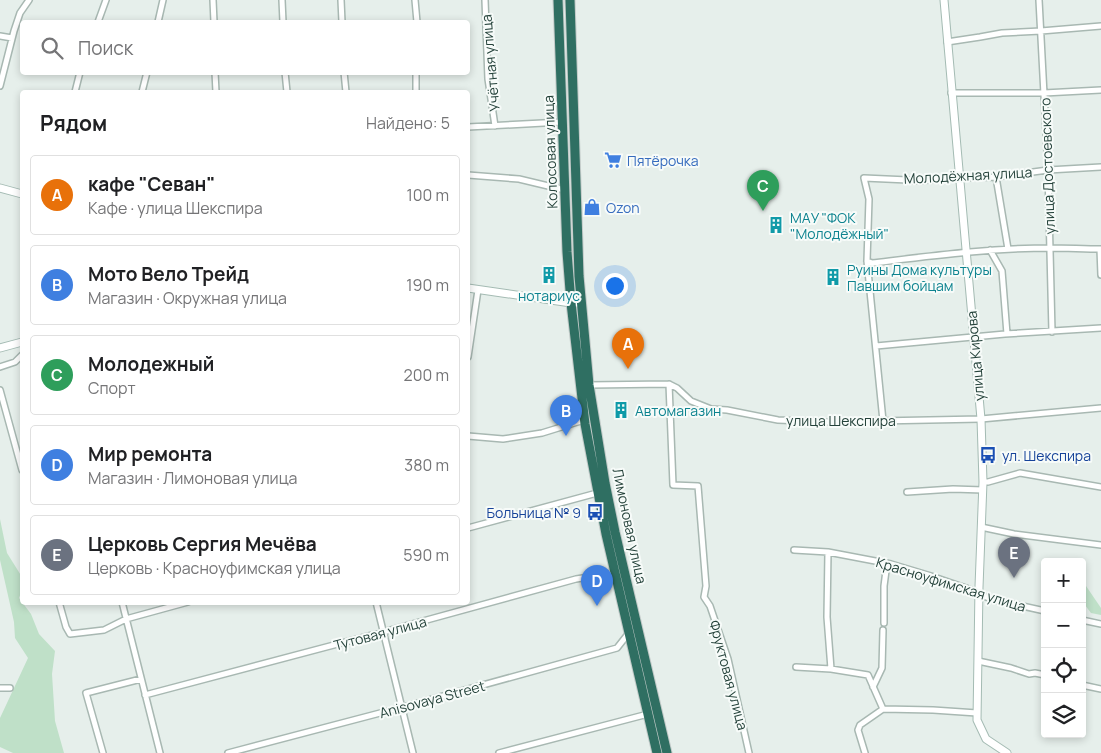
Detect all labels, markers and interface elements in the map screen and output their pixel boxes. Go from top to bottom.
street label: Учётная улица [476,14,504,112]
search box [20,20,470,75]
icon: search [38,34,66,62]
text: Поиск [78,35,133,61]
street label: Колосовая улица [539,95,561,209]
street label: улица Достоевского [1035,97,1059,235]
text: Рядом [40,109,107,137]
text: Найдено: 5 [366,112,450,134]
supermarket icon: Пятёрочка [603,150,623,170]
place label: Пятёрочка [627,151,699,170]
street label: Молодёжная улица [903,162,1033,188]
pin: C [747,170,779,211]
text: кафе "Севан" [88,171,215,197]
text: A [52,184,62,206]
text: 100 m [406,184,449,206]
text: Кафе · улица Шекспира [88,197,263,219]
shop icon: Ozon [582,197,602,217]
place label: Ozon [606,198,640,217]
place label: МАУ "ФОК "Молодёжный" [790,208,889,243]
building icon: МАУ "ФОК "Молодёжный" [766,215,786,235]
place label: Руины Дома культуры Павшим бойцам [847,260,992,295]
text: Мото Вело Трейд [88,261,249,287]
building icon: нотариус [539,265,559,285]
building icon: Руины Дома культуры Павшим бойцам [823,267,843,287]
your location [602,273,628,299]
text: B [52,274,62,296]
text: 190 m [406,274,449,296]
place label: нотариус [518,286,580,305]
text: Магазин · Окружная улица [88,287,287,309]
street label: улица Кирова [962,310,988,402]
pin: A [612,328,644,369]
text: Молодежный [88,351,214,377]
text: C [51,364,63,386]
text: 200 m [404,364,449,386]
text: Спорт [88,377,136,399]
pin: B [550,395,582,436]
building icon: Автомагазин [611,400,631,420]
place label: Автомагазин [635,401,721,420]
street label: улица Шекспира [786,411,896,430]
text: Мир ремонта [88,441,212,467]
bus stop icon: ул. Шекспира [978,445,998,465]
place label: ул. Шекспира [1002,446,1091,465]
text: D [51,454,63,476]
text: 380 m [404,454,449,476]
street label: Лимоновая улица [608,466,652,586]
text: Магазин · Лимоновая улица [88,467,297,489]
bus stop icon: Больница № 9 [585,502,605,522]
place label: Больница № 9 [486,503,581,522]
text: Церковь Сергия Мечёва [88,531,317,557]
pin: E [998,537,1030,578]
text: E [52,544,62,566]
text: 590 m [403,544,449,566]
street label: Красноуфимская улица [874,552,1028,616]
text: Церковь · Красноуфимская улица [88,557,341,579]
map controls [1041,558,1086,738]
button: + [1041,558,1086,603]
pin: D [581,565,613,606]
button: − [1041,603,1086,648]
street label: Тутовая улица [331,611,429,655]
street label: Фруктовая улица [705,618,753,732]
button: locate [1041,648,1086,693]
street label: Anisovaya Street [377,676,487,722]
button: layers [1041,693,1086,738]

